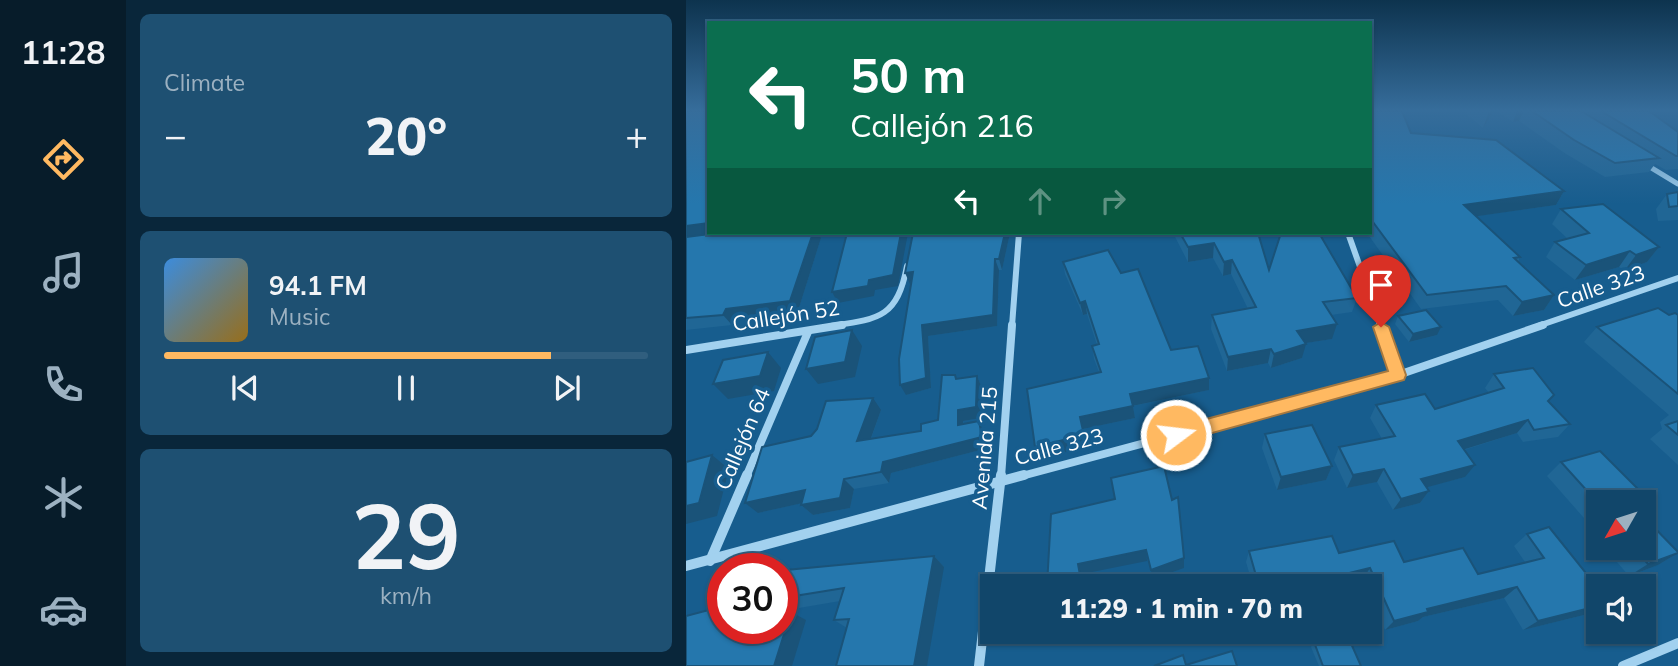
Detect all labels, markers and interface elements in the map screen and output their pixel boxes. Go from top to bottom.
text: 11:28 [21,32,105,72]
text: 50 m [850,44,966,105]
icon: left [735,49,826,140]
text: Climate [164,68,245,97]
text: 20° [365,103,447,168]
text: Callejón 216 [850,105,1034,145]
text: − [164,111,187,159]
text: + [625,111,648,159]
icon: directions [39,135,88,184]
icon: left [948,182,986,220]
icon: ahead [1021,182,1059,220]
icon: right [1094,182,1132,220]
icon: music [39,248,88,297]
pin [1351,255,1411,327]
street label: Calle 323 [1553,259,1648,313]
icon: arrive [1362,266,1400,304]
text: 94.1 FM [269,269,367,302]
street label: Callejón 52 [730,294,841,336]
text: Music [269,302,330,331]
icon: phone [39,360,88,409]
icon: previous [226,369,264,407]
icon: pause [387,369,425,407]
icon: next [548,369,586,407]
street label: Callejón 64 [709,383,775,493]
street label: Avenida 215 [966,385,1002,510]
position arrow [1139,398,1213,472]
street label: Calle 323 [1011,422,1106,470]
icon: climate [39,473,88,522]
text: 29 [351,478,461,592]
north arrow [1586,490,1656,560]
map controls [1586,490,1656,644]
speed limit sign: 30 [707,553,798,644]
button: sound [1586,574,1656,644]
text: km/h [380,581,432,610]
icon: car [39,585,88,634]
text: 11:29 · 1 min · 70 m [1059,592,1303,625]

